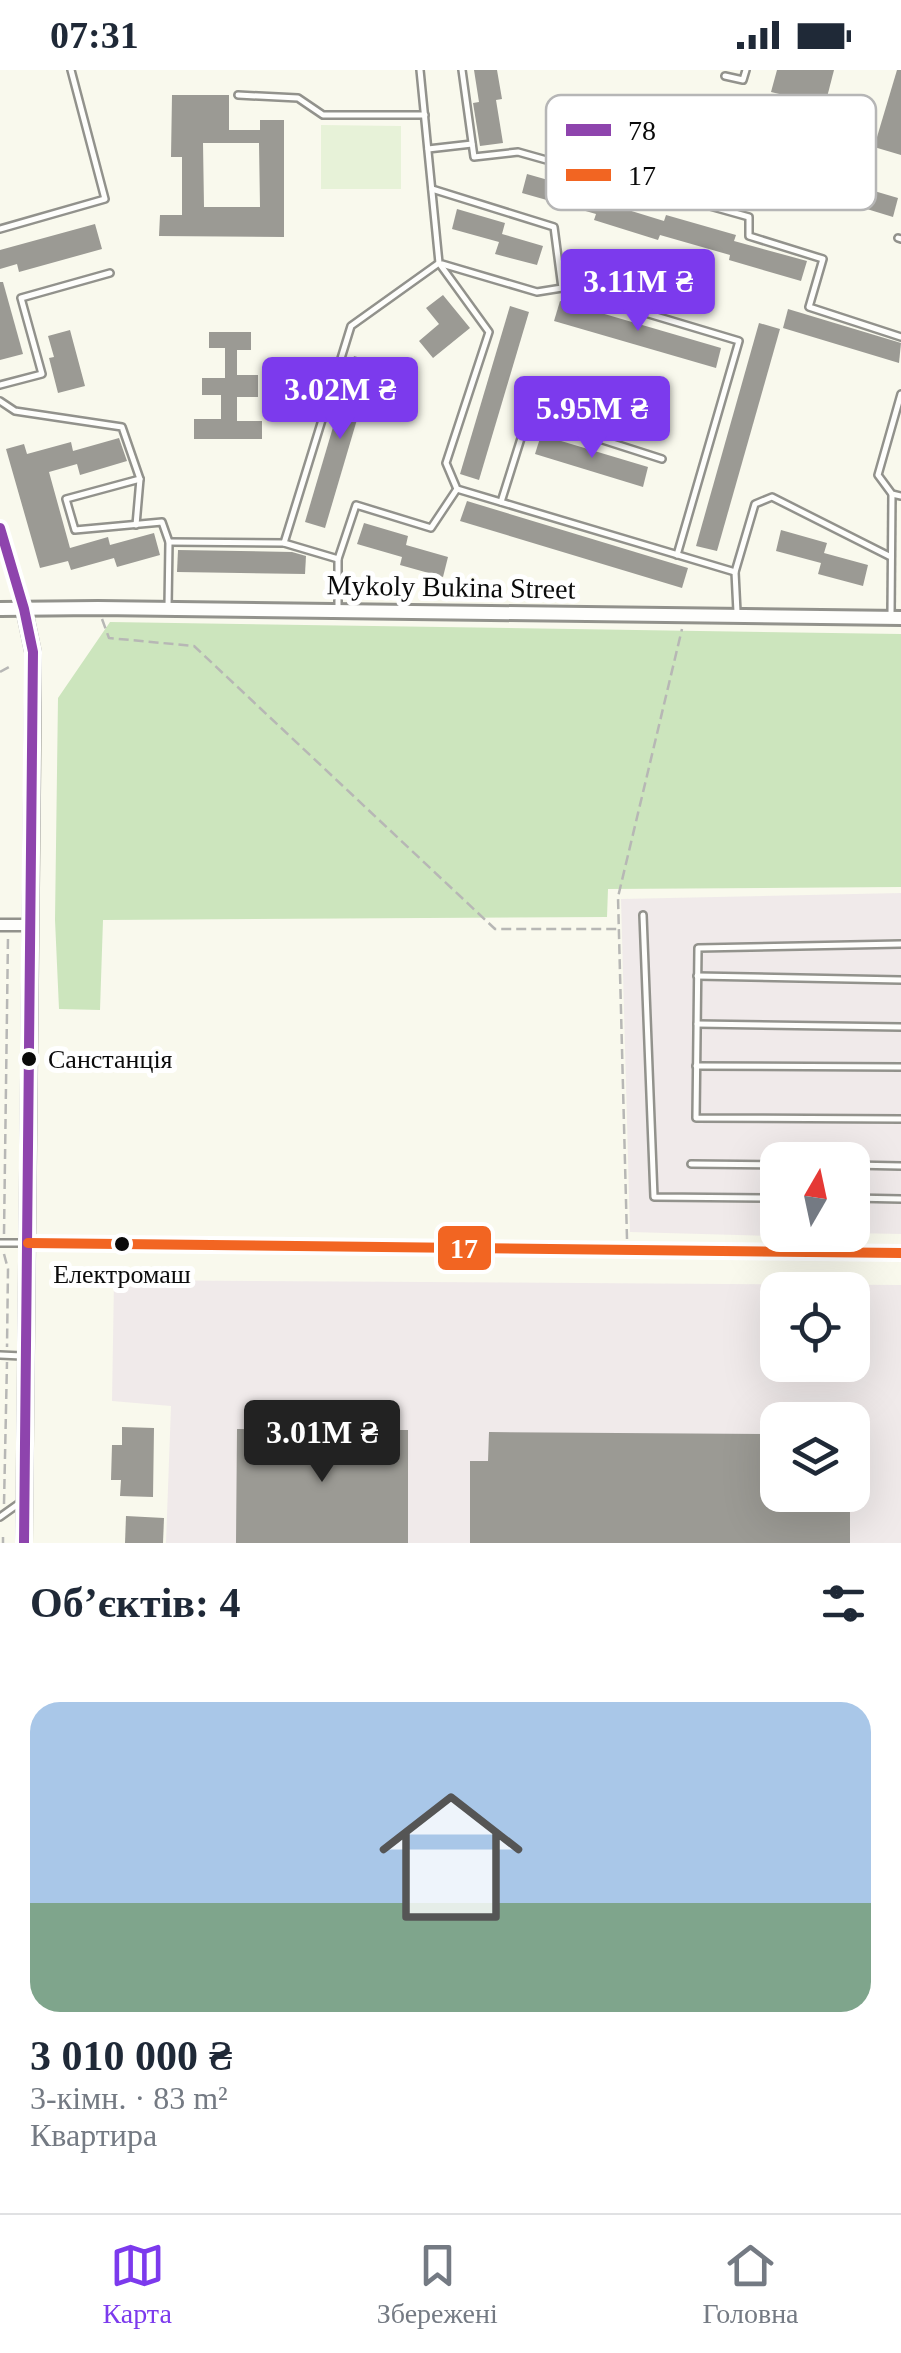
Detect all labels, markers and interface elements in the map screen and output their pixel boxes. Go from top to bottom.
text: 07:31 [50,14,139,56]
legend [546,95,876,210]
text: 78 [628,115,656,146]
text: 17 [628,160,656,191]
pin: 3.11M ₴ [546,249,730,334]
text: 3.11M ₴ [583,263,693,299]
pin: 3.02M ₴ [248,357,432,442]
text: 3.02M ₴ [284,371,396,407]
pin: 5.95M ₴ [500,376,684,461]
text: 5.95M ₴ [536,390,648,426]
street label: Mykoly Bukina Street [326,569,576,605]
place label: Санстанція [48,1045,173,1074]
marker: Санстанція [19,1049,39,1069]
north arrow [760,1142,870,1252]
map controls [760,1142,870,1512]
line badge: 17 [436,1224,493,1272]
text: 17 [450,1233,478,1264]
marker: Електромаш [112,1234,132,1254]
place label: Електромаш [53,1260,191,1289]
button: locate [760,1272,870,1382]
pin: 3.01M ₴ [230,1400,414,1485]
button: layers [760,1402,870,1512]
text: 3.01M ₴ [266,1414,378,1450]
icon: filters [816,1576,871,1631]
text: Об’єктів: 4 [30,1580,240,1626]
icon: home [361,1767,541,1947]
text: 3 010 000 ₴ [30,2033,232,2079]
text: 3-кімн. · 83 m² [30,2080,228,2116]
text: Квартира [30,2117,157,2153]
tab: Карта [102,2238,172,2330]
tab: Збережені [377,2238,498,2330]
tab: Головна [703,2238,799,2330]

